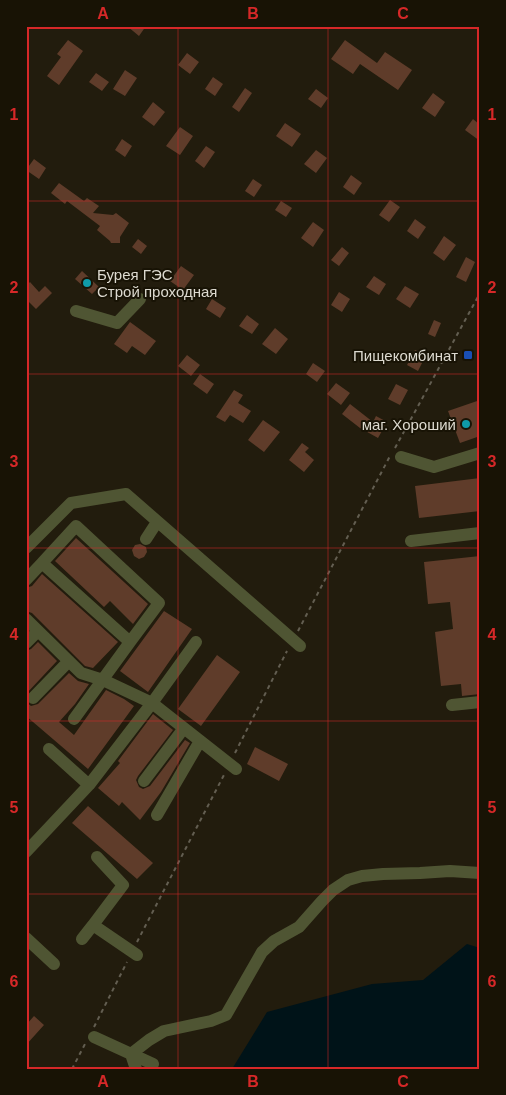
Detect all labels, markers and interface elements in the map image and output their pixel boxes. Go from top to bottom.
text: A [97,5,109,22]
text: B [247,5,259,22]
text: C [397,5,409,22]
text: 1 [10,106,19,123]
text: 1 [488,106,497,123]
place label: Бурея ГЭС Строй проходная [97,266,217,300]
marker: Бурея ГЭС Строй проходная [81,277,93,289]
text: 2 [10,279,19,296]
text: 2 [488,279,497,296]
place label: Пищекомбинат [353,347,458,364]
marker: Пищекомбинат [462,349,474,361]
place label: маг. Хороший [362,416,456,433]
marker: маг. Хороший [460,418,472,430]
text: 3 [10,453,19,470]
text: 3 [488,453,497,470]
text: 4 [10,626,19,643]
text: 4 [488,626,497,643]
text: 5 [10,799,19,816]
text: 5 [488,799,497,816]
text: 6 [10,973,19,990]
text: 6 [488,973,497,990]
text: A [97,1073,109,1090]
text: B [247,1073,259,1090]
text: C [397,1073,409,1090]

